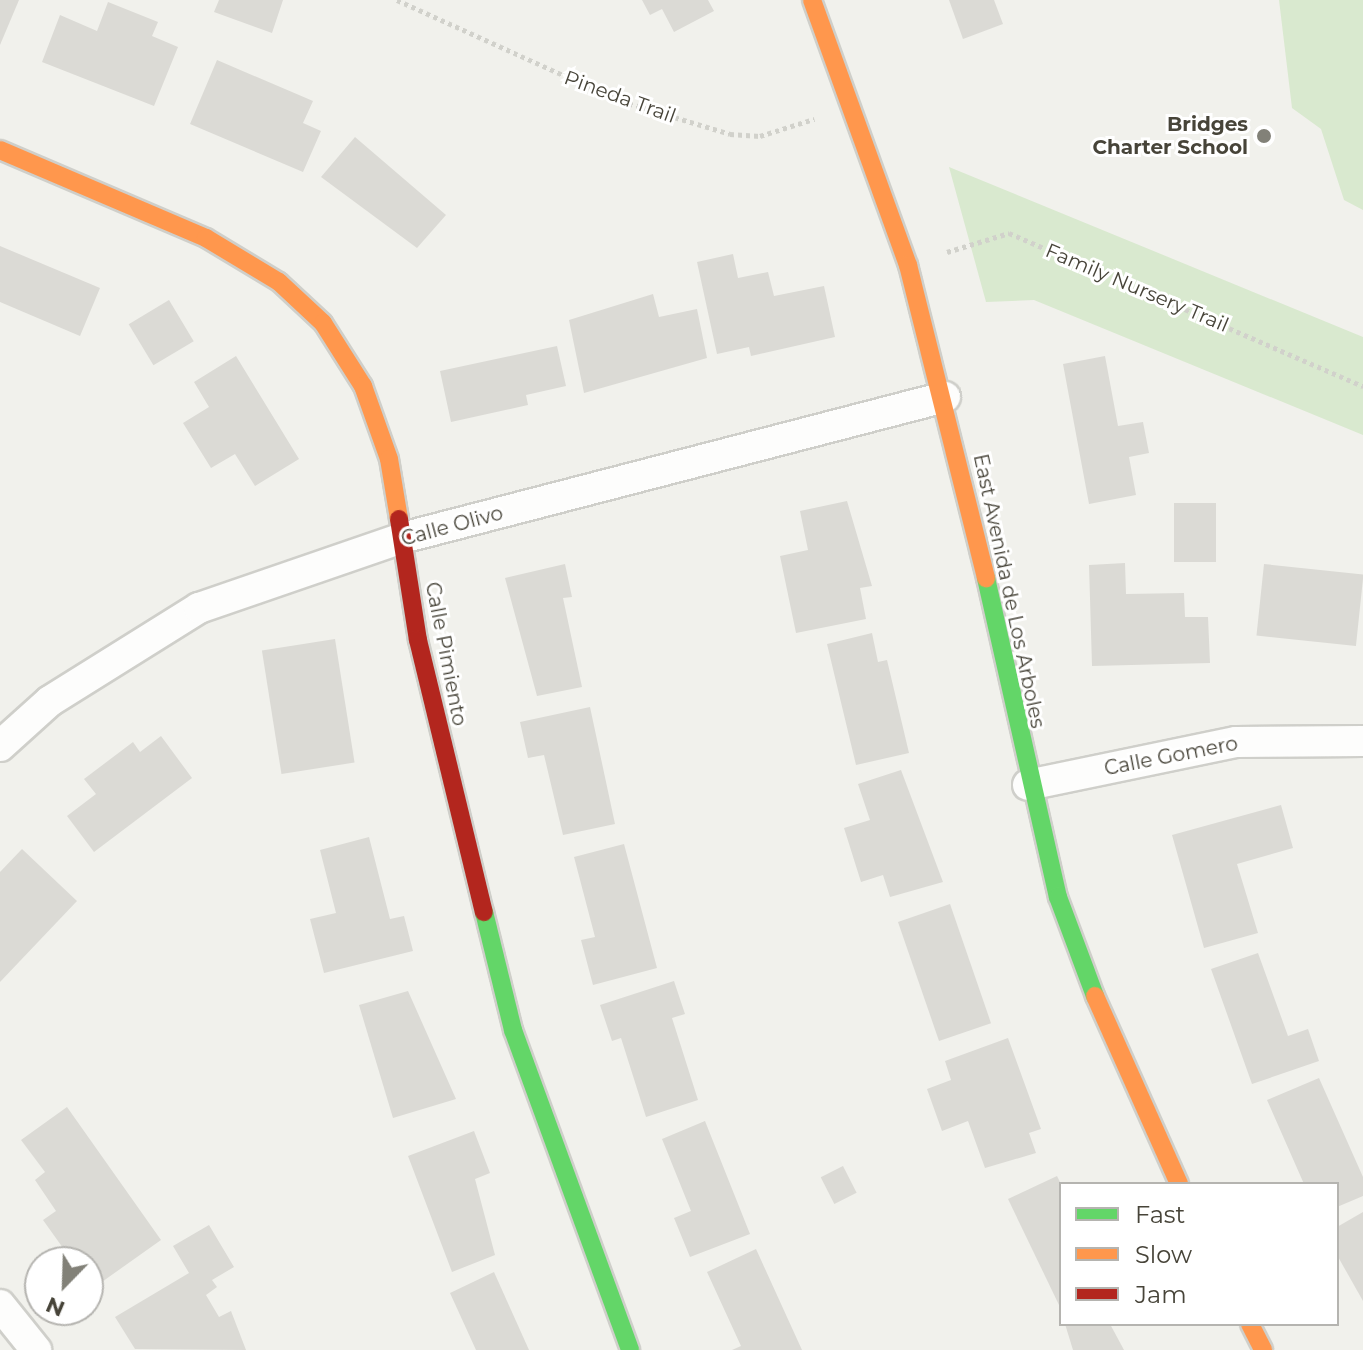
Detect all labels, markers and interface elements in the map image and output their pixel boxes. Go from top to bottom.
street label: Pineda Trail [561,66,679,128]
place label: Bridges Charter School [1093,112,1248,159]
marker: Bridges Charter School [1255,127,1273,145]
street label: Family Nursery Trail [1042,239,1232,337]
street label: East Avenida de Los Arboles [968,452,1050,730]
street label: Calle Olivo [398,501,506,551]
street label: Calle Pimiento [420,580,472,728]
street label: Calle Gomero [1102,731,1240,781]
legend [1059,1182,1339,1326]
text: Fast [1135,1200,1185,1229]
text: Slow [1135,1240,1192,1269]
north arrow [24,1246,104,1326]
text: Jam [1135,1280,1187,1309]
text: N [42,1291,69,1323]

